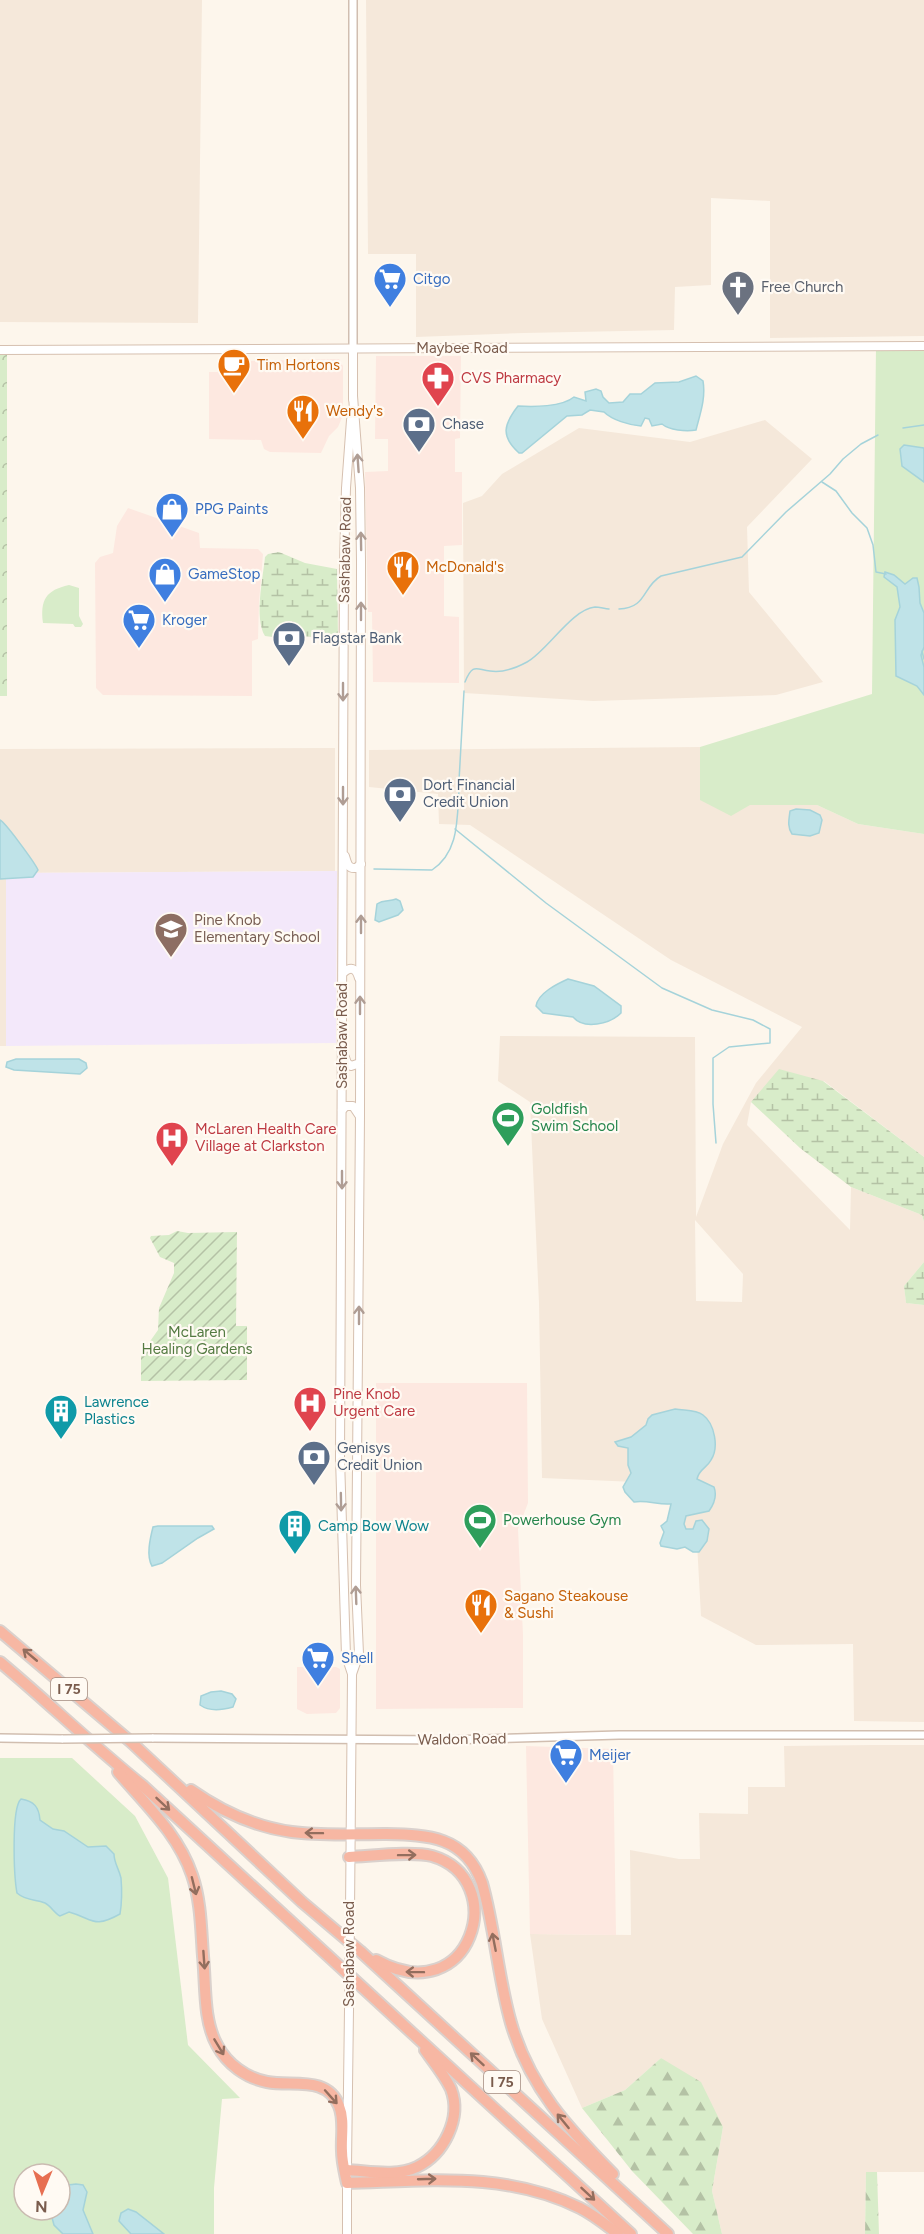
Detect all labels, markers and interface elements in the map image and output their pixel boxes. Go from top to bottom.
supermarket icon: Citgo [372,261,408,308]
church icon: Free Church [720,269,756,316]
place label: Citgo [413,270,451,288]
place label: Free Church [761,278,843,296]
street label: Maybee Road [416,339,508,357]
cafe icon: Tim Hortons [216,347,252,394]
place label: Tim Hortons [257,356,340,374]
pharmacy icon: CVS Pharmacy [420,360,456,407]
place label: CVS Pharmacy [461,369,561,387]
restaurant icon: Wendy's [285,393,321,440]
place label: Wendy's [326,402,383,420]
bank icon: Chase [401,406,437,453]
place label: Chase [442,415,484,433]
one-way arrow [352,453,363,473]
shop icon: PPG Paints [154,491,190,538]
street label: Sashabaw Road [335,497,355,603]
place label: PPG Paints [195,500,268,518]
one-way arrow [355,532,367,552]
restaurant icon: McDonald's [385,549,421,596]
shop icon: GameStop [147,556,183,603]
place label: McDonald's [426,558,504,576]
place label: GameStop [188,565,261,583]
supermarket icon: Kroger [121,602,157,649]
one-way arrow [355,602,367,622]
place label: Kroger [162,611,207,629]
bank icon: Flagstar Bank [271,620,307,667]
place label: Flagstar Bank [312,629,402,647]
one-way arrow [338,681,349,701]
bank icon: Dort Financial Credit Union [382,776,418,823]
place label: Dort Financial Credit Union [423,776,515,811]
one-way arrow [337,786,349,806]
school or university icon: Pine Knob Elementary School [153,911,189,958]
place label: Pine Knob Elementary School [194,911,320,946]
one-way arrow [355,914,367,934]
street label: Sashabaw Road [333,983,351,1089]
one-way arrow [355,995,366,1015]
sports icon: Goldfish Swim School [490,1100,526,1147]
place label: Goldfish Swim School [531,1100,618,1135]
hospital icon: McLaren Health Care Village at Clarkston [154,1120,190,1167]
place label: McLaren Health Care Village at Clarkston [195,1120,336,1155]
one-way arrow [336,1169,348,1189]
one-way arrow [353,1306,365,1326]
park label: McLaren Healing Gardens [141,1323,253,1358]
hospital icon: Pine Knob Urgent Care [292,1385,328,1432]
place label: Pine Knob Urgent Care [333,1385,415,1420]
building icon: Lawrence Plastics [43,1393,79,1440]
place label: Lawrence Plastics [84,1393,149,1428]
bank icon: Genisys Credit Union [296,1439,332,1486]
place label: Genisys Credit Union [337,1439,422,1474]
one-way arrow [335,1491,347,1511]
sports icon: Powerhouse Gym [462,1502,498,1549]
building icon: Camp Bow Wow [277,1508,313,1555]
place label: Powerhouse Gym [503,1511,621,1529]
place label: Camp Bow Wow [318,1517,429,1535]
one-way arrow [351,1586,362,1606]
restaurant icon: Sagano Steakouse & Sushi [463,1587,499,1634]
place label: Sagano Steakouse & Sushi [504,1587,628,1622]
supermarket icon: Shell [300,1640,336,1687]
one-way arrow [23,1648,38,1662]
place label: Shell [341,1649,373,1667]
road number: I 75 [51,1678,87,1700]
street label: Waldon Road [417,1729,507,1749]
supermarket icon: Meijer [548,1737,584,1784]
place label: Meijer [589,1746,631,1764]
one-way arrow [155,1797,170,1811]
one-way arrow [304,1827,324,1839]
one-way arrow [397,1849,417,1861]
one-way arrow [189,1876,201,1895]
street label: Sashabaw Road [340,1901,358,2007]
one-way arrow [488,1932,499,1952]
one-way arrow [199,1949,210,1969]
one-way arrow [406,1966,426,1978]
one-way arrow [213,2038,225,2055]
one-way arrow [470,2052,485,2066]
road number: I 75 [484,2071,520,2093]
one-way arrow [324,2089,338,2104]
one-way arrow [557,2113,570,2129]
north arrow [12,2162,72,2222]
one-way arrow [416,2174,436,2185]
one-way arrow [580,2187,595,2201]
text: N [35,2197,48,2216]

